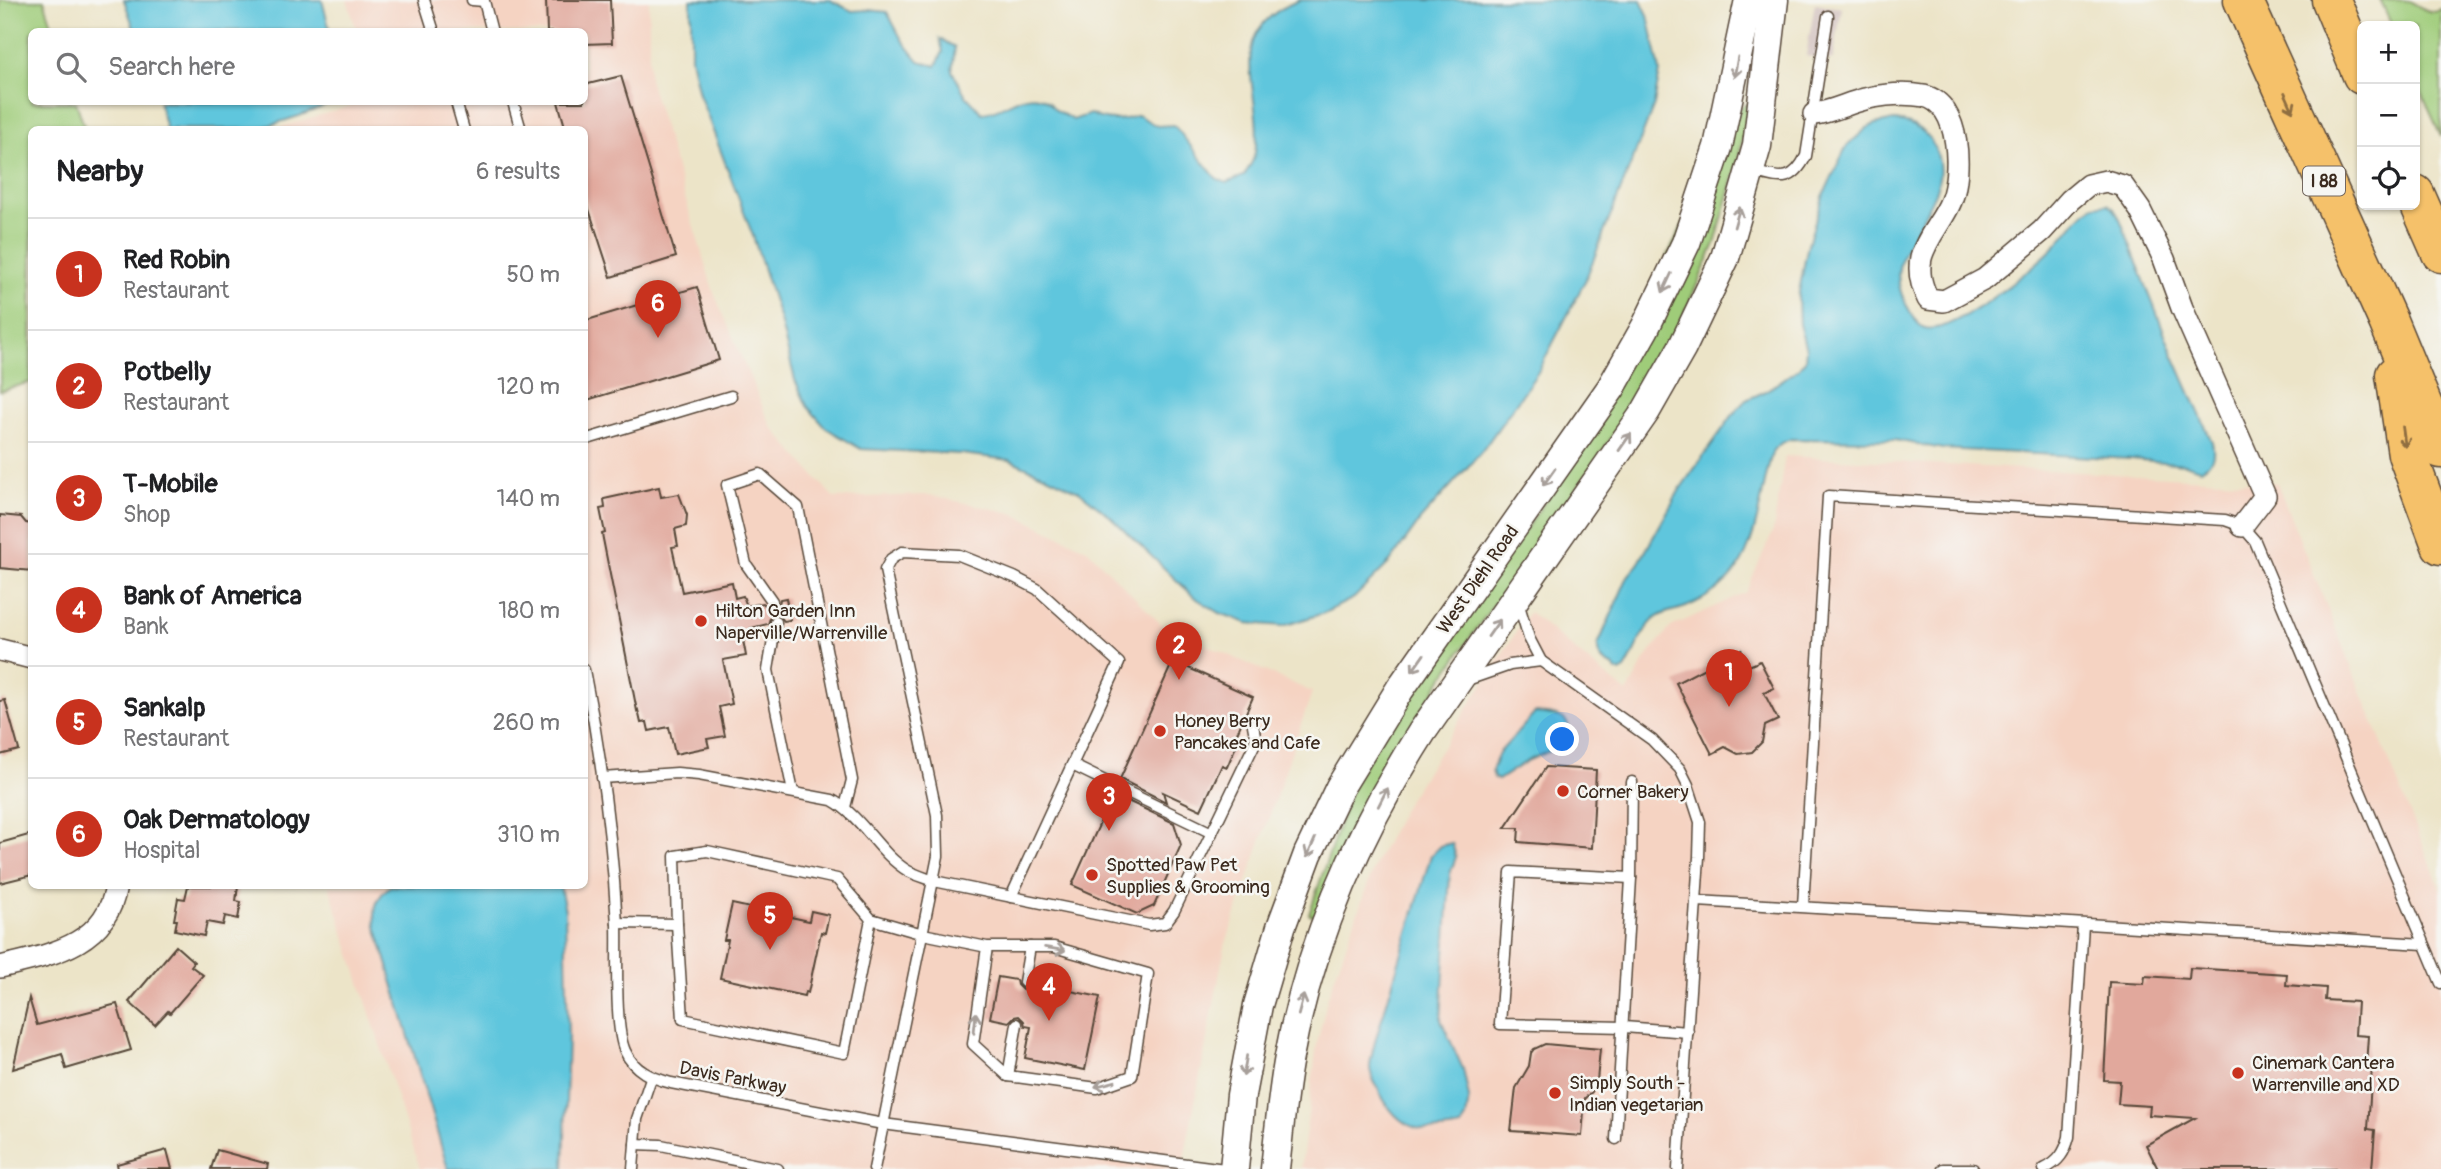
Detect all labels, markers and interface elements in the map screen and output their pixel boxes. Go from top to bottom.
map controls [2357,21,2420,210]
button: + [2357,21,2420,84]
search box [28,28,588,105]
icon: search [52,48,90,86]
text: Search here [108,51,235,83]
one-way arrow [1729,55,1742,78]
button: − [2357,84,2420,147]
one-way arrow [2282,91,2296,112]
button: locate [2357,147,2420,210]
text: Nearby [56,153,143,190]
text: 6 results [476,157,560,186]
road number: I 88 [2303,166,2345,196]
one-way arrow [1731,207,1744,229]
text: Red Robin [123,244,230,276]
text: 1 [75,260,84,289]
text: 50 m [506,260,560,289]
one-way arrow [1659,272,1673,293]
text: Restaurant [123,276,229,305]
pin: 6 [635,280,681,338]
text: Potbelly [123,356,211,388]
text: 2 [73,372,85,401]
text: 120 m [497,372,560,401]
text: Restaurant [123,388,229,417]
one-way arrow [2398,425,2411,448]
one-way arrow [1618,433,1632,452]
one-way arrow [1542,467,1556,486]
text: T-Mobile [123,468,218,500]
text: 3 [73,484,85,513]
text: 140 m [497,484,560,513]
text: Shop [123,500,171,529]
street label: West Diehl Road [1431,520,1524,639]
text: Bank of America [123,580,302,612]
text: 4 [72,596,86,625]
text: 180 m [498,596,560,625]
place label: Hilton Garden Inn Naperville/Warrenville [715,599,888,645]
text: Bank [123,612,169,641]
marker: Hilton Garden Inn Naperville/Warrenville [693,613,709,629]
one-way arrow [1487,619,1501,638]
pin: 2 [1156,622,1202,680]
pin: 1 [1706,649,1752,707]
one-way arrow [1411,653,1425,672]
text: Sankalp [123,692,206,724]
text: 5 [73,708,85,737]
text: 260 m [493,708,560,737]
place label: Honey Berry Pancakes and Cafe [1174,709,1321,755]
your location [1545,722,1579,756]
marker: Honey Berry Pancakes and Cafe [1152,723,1168,739]
text: Restaurant [123,724,229,753]
pin: 3 [1086,773,1132,831]
place label: Corner Bakery [1577,780,1689,804]
marker: Corner Bakery [1555,783,1571,799]
one-way arrow [1376,787,1390,808]
text: Oak Dermatology [123,804,310,836]
text: 6 [72,820,86,849]
text: 310 m [497,820,560,849]
text: Hospital [123,836,201,865]
one-way arrow [1304,837,1317,859]
place label: Spotted Paw Pet Supplies & Grooming [1106,853,1270,899]
marker: Spotted Paw Pet Supplies & Grooming [1084,867,1100,883]
pin: 5 [747,892,793,950]
one-way arrow [1043,943,1066,956]
pin: 4 [1026,963,1072,1021]
one-way arrow [1296,994,1309,1016]
one-way arrow [969,1012,982,1034]
place label: Cinemark Cantera Warrenville and XD [2252,1051,2400,1097]
one-way arrow [1238,1054,1251,1077]
street label: Davis Parkway [677,1056,788,1100]
marker: Cinemark Cantera Warrenville and XD [2230,1065,2246,1081]
place label: Simply South - Indian vegetarian [1569,1071,1703,1117]
one-way arrow [1094,1078,1117,1091]
marker: Simply South - Indian vegetarian [1547,1085,1563,1101]

